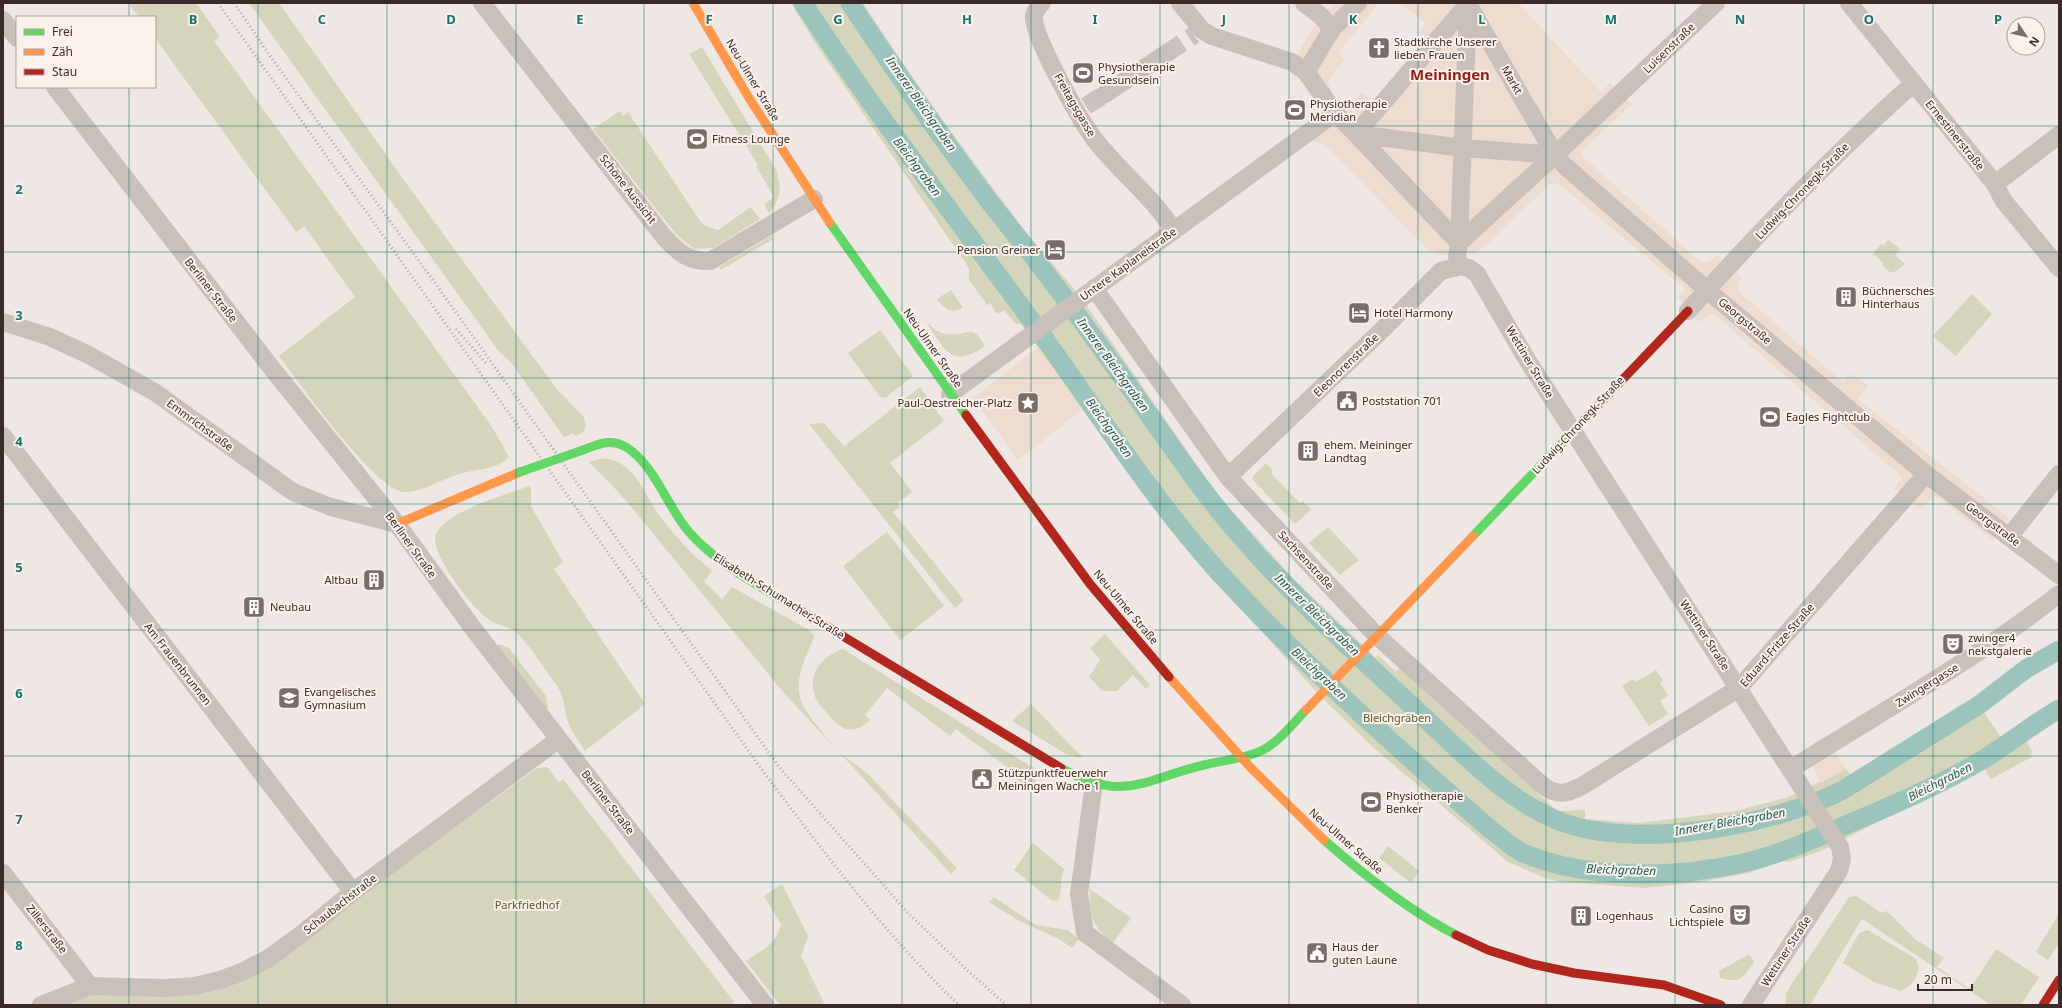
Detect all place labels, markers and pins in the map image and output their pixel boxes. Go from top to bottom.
place label: Stadtkirche Unserer lieben Frauen [1394,34,1497,62]
church icon: Stadtkirche Unserer lieben Frauen [1366,35,1392,61]
place label: Physiotherapie Gesundsein [1098,59,1175,87]
sports icon: Physiotherapie Gesundsein [1070,60,1096,86]
place label: Physiotherapie Meridian [1310,96,1387,124]
sports icon: Physiotherapie Meridian [1282,97,1308,123]
sports icon: Fitness Lounge [684,126,710,152]
place label: Fitness Lounge [712,131,790,146]
hotel icon: Pension Greiner [1042,237,1068,263]
place label: Pension Greiner [957,242,1040,257]
place label: Büchnersches Hinterhaus [1862,283,1934,311]
building icon: Büchnersches Hinterhaus [1833,284,1859,310]
hotel icon: Hotel Harmony [1346,300,1372,326]
place label: Hotel Harmony [1374,305,1453,320]
public building icon: Poststation 701 [1334,388,1360,414]
place icon: Paul-Oestreicher-Platz [1015,390,1041,416]
place label: Poststation 701 [1362,393,1442,408]
place label: Paul-Oestreicher-Platz [897,395,1012,410]
sports icon: Eagles Fightclub [1757,404,1783,430]
place label: Eagles Fightclub [1786,409,1870,424]
place label: ehem. Meininger Landtag [1324,437,1413,465]
building icon: ehem. Meininger Landtag [1295,438,1321,464]
building icon: Altbau [361,567,387,593]
place label: Altbau [324,572,358,587]
building icon: Neubau [241,594,267,620]
place label: Neubau [270,599,311,614]
place label: zwinger4 nekstgalerie [1968,630,2032,658]
theatre icon: zwinger4 nekstgalerie [1940,631,1966,657]
place label: Evangelisches Gymnasium [304,684,376,712]
school or university icon: Evangelisches Gymnasium [276,685,302,711]
place label: Stützpunktfeuerwehr Meiningen Wache 1 [998,765,1108,793]
public building icon: Stützpunktfeuerwehr Meiningen Wache 1 [969,766,995,792]
place label: Physiotherapie Benker [1386,788,1463,816]
sports icon: Physiotherapie Benker [1358,789,1384,815]
place label: Casino Lichtspiele [1669,901,1724,929]
theatre icon: Casino Lichtspiele [1727,902,1753,928]
building icon: Logenhaus [1568,903,1594,929]
place label: Logenhaus [1596,908,1653,923]
place label: Haus der guten Laune [1332,939,1397,967]
public building icon: Haus der guten Laune [1304,940,1330,966]

